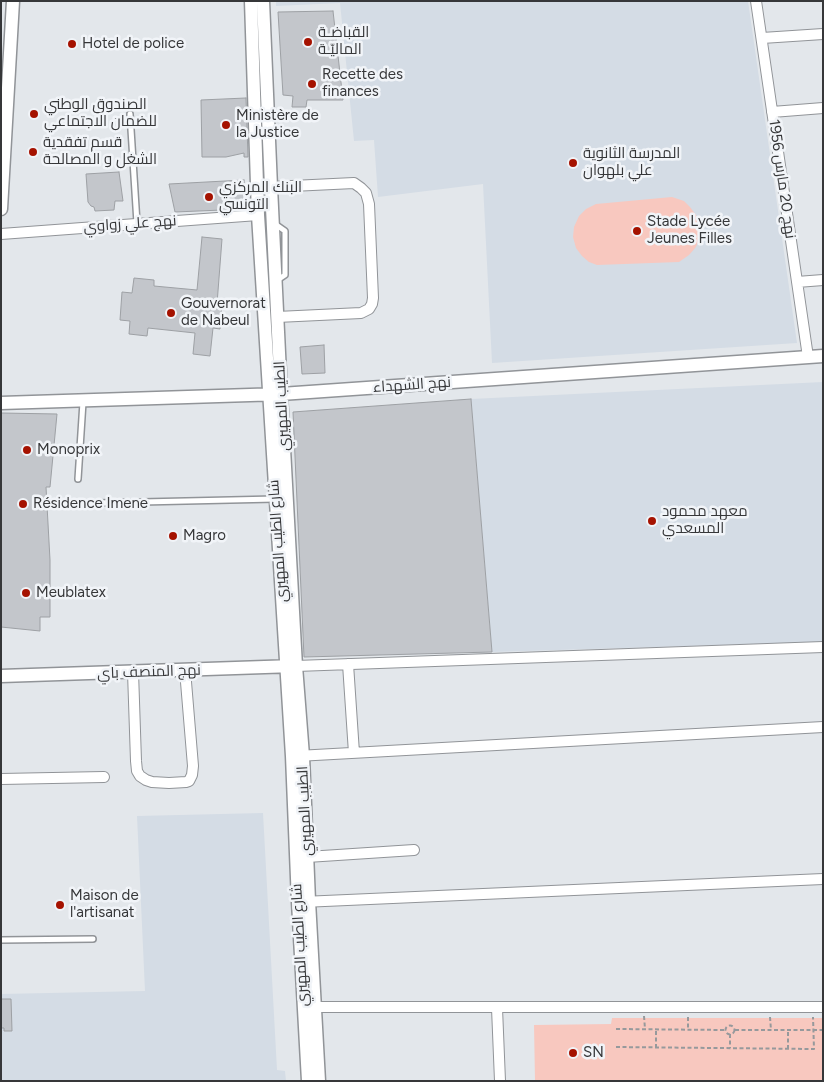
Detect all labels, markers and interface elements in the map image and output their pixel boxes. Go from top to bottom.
place label: القباضـة الماليّـة [318,24,369,59]
place label: Hotel de police [82,35,184,53]
marker: القباضـة الماليّـة [302,36,314,48]
marker: Hotel de police [66,38,78,50]
place label: Recette des finances [322,66,403,101]
marker: Recette des finances [306,78,318,90]
place label: الصندوق الوطني للضمان الاجتماعي [44,96,157,131]
place label: Ministère de la Justice [236,107,319,142]
marker: الصندوق الوطني للضمان الاجتماعي [28,108,40,120]
street label: نهج 20 مارس 1956 [765,118,799,240]
marker: Ministère de la Justice [220,119,232,131]
place label: قسم تفقدية الشغل و المصالحة [43,134,157,169]
place label: المدرسة الثانوية علي بلهوان [583,145,680,180]
marker: قسم تفقدية الشغل و المصالحة [27,146,39,158]
marker: المدرسة الثانوية علي بلهوان [567,157,579,169]
place label: البنك المركزي التونسي [219,179,302,214]
marker: البنك المركزي التونسي [203,191,215,203]
street label: نهج علي زواوي [83,212,177,236]
place label: Stade Lycée Jeunes Filles [647,213,732,248]
marker: Stade Lycée Jeunes Filles [631,225,643,237]
place label: Gouvernorat de Nabeul [181,295,266,330]
marker: Gouvernorat de Nabeul [165,307,177,319]
street label: الطيب المهيري [271,360,293,452]
street label: نهج الشهداء [372,373,452,397]
place label: Monoprix [37,441,100,459]
marker: Monoprix [21,444,33,456]
street label: شارع الطيب المهيري [265,479,291,603]
place label: Résidence Imene [33,495,148,513]
marker: Résidence Imene [17,498,29,510]
place label: معهد محمود المسعدي [662,503,748,538]
marker: معهد محمود المسعدي [646,515,658,527]
place label: Magro [183,527,226,545]
marker: Magro [167,530,179,542]
place label: Meublatex [36,584,106,602]
marker: Meublatex [20,587,32,599]
street label: نهج المنصف باي [97,661,201,683]
street label: الطيب المهيري [294,765,316,857]
street label: شارع الطيب المهيري [288,883,312,1007]
place label: Maison de l'artisanat [70,887,139,922]
marker: Maison de l'artisanat [54,899,66,911]
place label: SN [583,1044,604,1062]
marker: SN [567,1047,579,1059]

